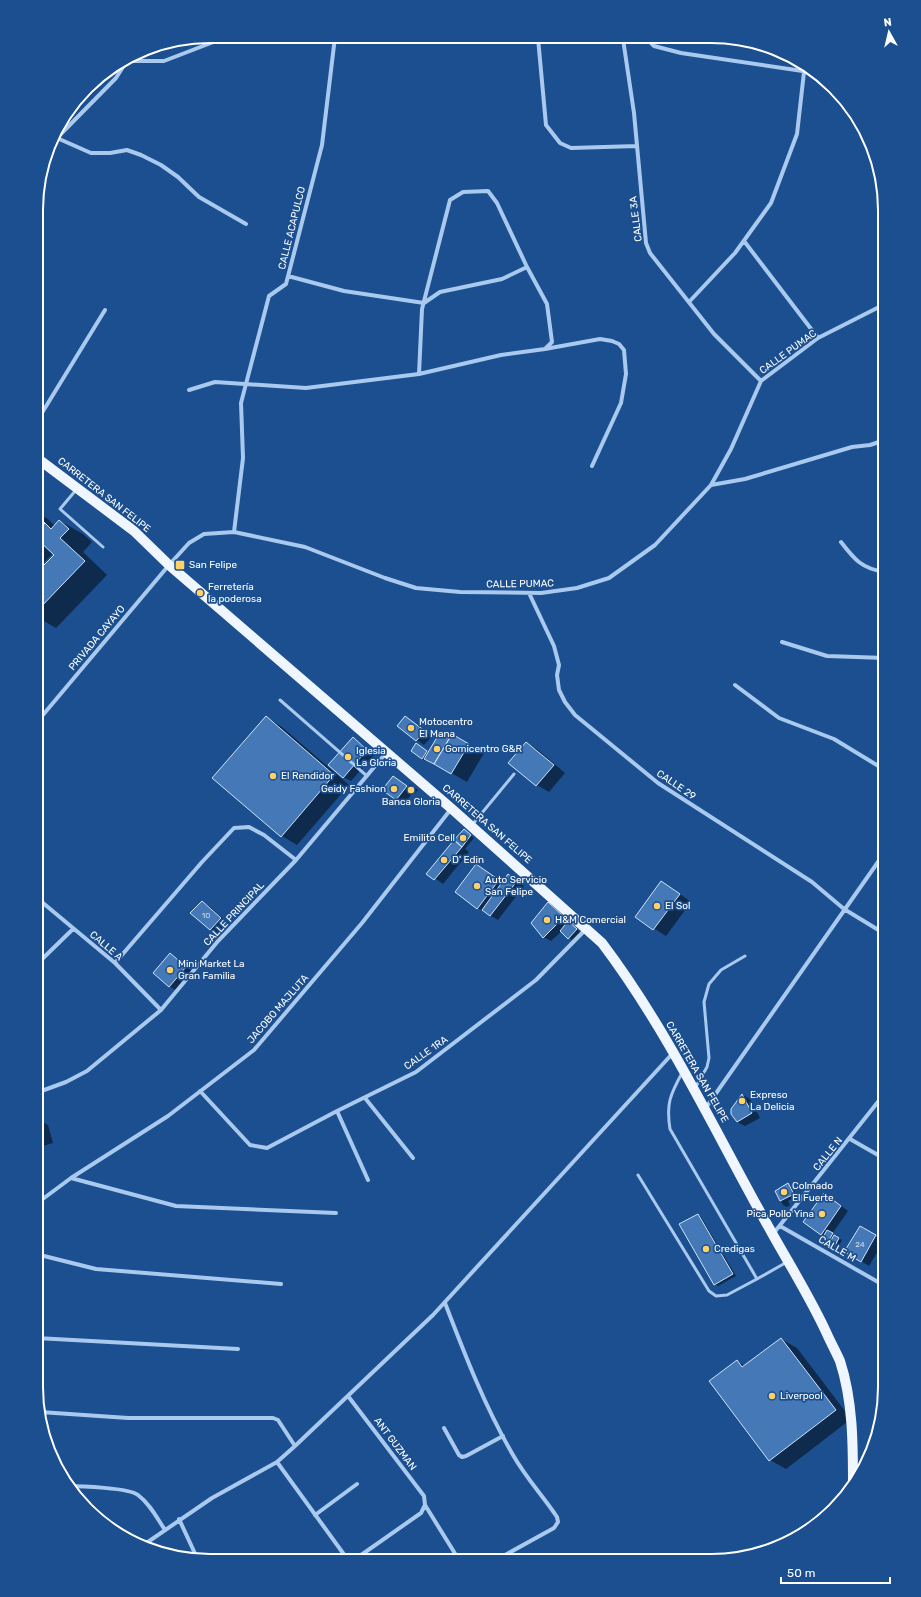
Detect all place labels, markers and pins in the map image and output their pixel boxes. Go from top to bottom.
marker: San Felipe [174,559,186,571]
place label: San Felipe [189,559,237,571]
place label: Ferretería la poderosa [208,581,262,605]
marker: Ferretería la poderosa [195,588,205,598]
place label: Motocentro El Mana [419,716,473,740]
marker: Motocentro El Mana [406,723,416,733]
place label: Gomicentro G&R [445,743,523,755]
marker: Gomicentro G&R [432,744,442,754]
place label: Iglesia La Gloria [356,745,396,769]
marker: Iglesia La Gloria [343,752,353,762]
place label: El Rendidor [281,770,334,782]
marker: El Rendidor [268,771,278,781]
place label: Geidy Fashion [321,783,386,795]
marker: Geidy Fashion [389,784,399,794]
marker: Banca Gloria [406,785,416,795]
place label: Banca Gloria [382,796,440,808]
place label: Emilito Cell [404,832,455,844]
marker: Emilito Cell [458,833,468,843]
place label: D' Edin [452,854,484,866]
marker: D' Edin [439,855,449,865]
place label: Auto Servicio San Felipe [485,874,547,898]
marker: Auto Servicio San Felipe [472,881,482,891]
place label: El Sol [665,900,690,912]
marker: El Sol [652,901,662,911]
place label: H&M Comercial [555,914,626,926]
marker: H&M Comercial [542,915,552,925]
place label: Mini Market La Gran Familia [178,958,245,982]
marker: Mini Market La Gran Familia [165,965,175,975]
place label: Expreso La Delicia [750,1089,794,1113]
marker: Expreso La Delicia [737,1096,747,1106]
place label: Colmado El Fuerte [792,1180,834,1204]
marker: Colmado El Fuerte [779,1187,789,1197]
place label: Pica Pollo Yina [747,1208,814,1220]
marker: Pica Pollo Yina [817,1209,827,1219]
place label: Credigas [714,1243,755,1255]
marker: Credigas [701,1244,711,1254]
place label: Liverpool [780,1390,823,1402]
marker: Liverpool [767,1391,777,1401]

